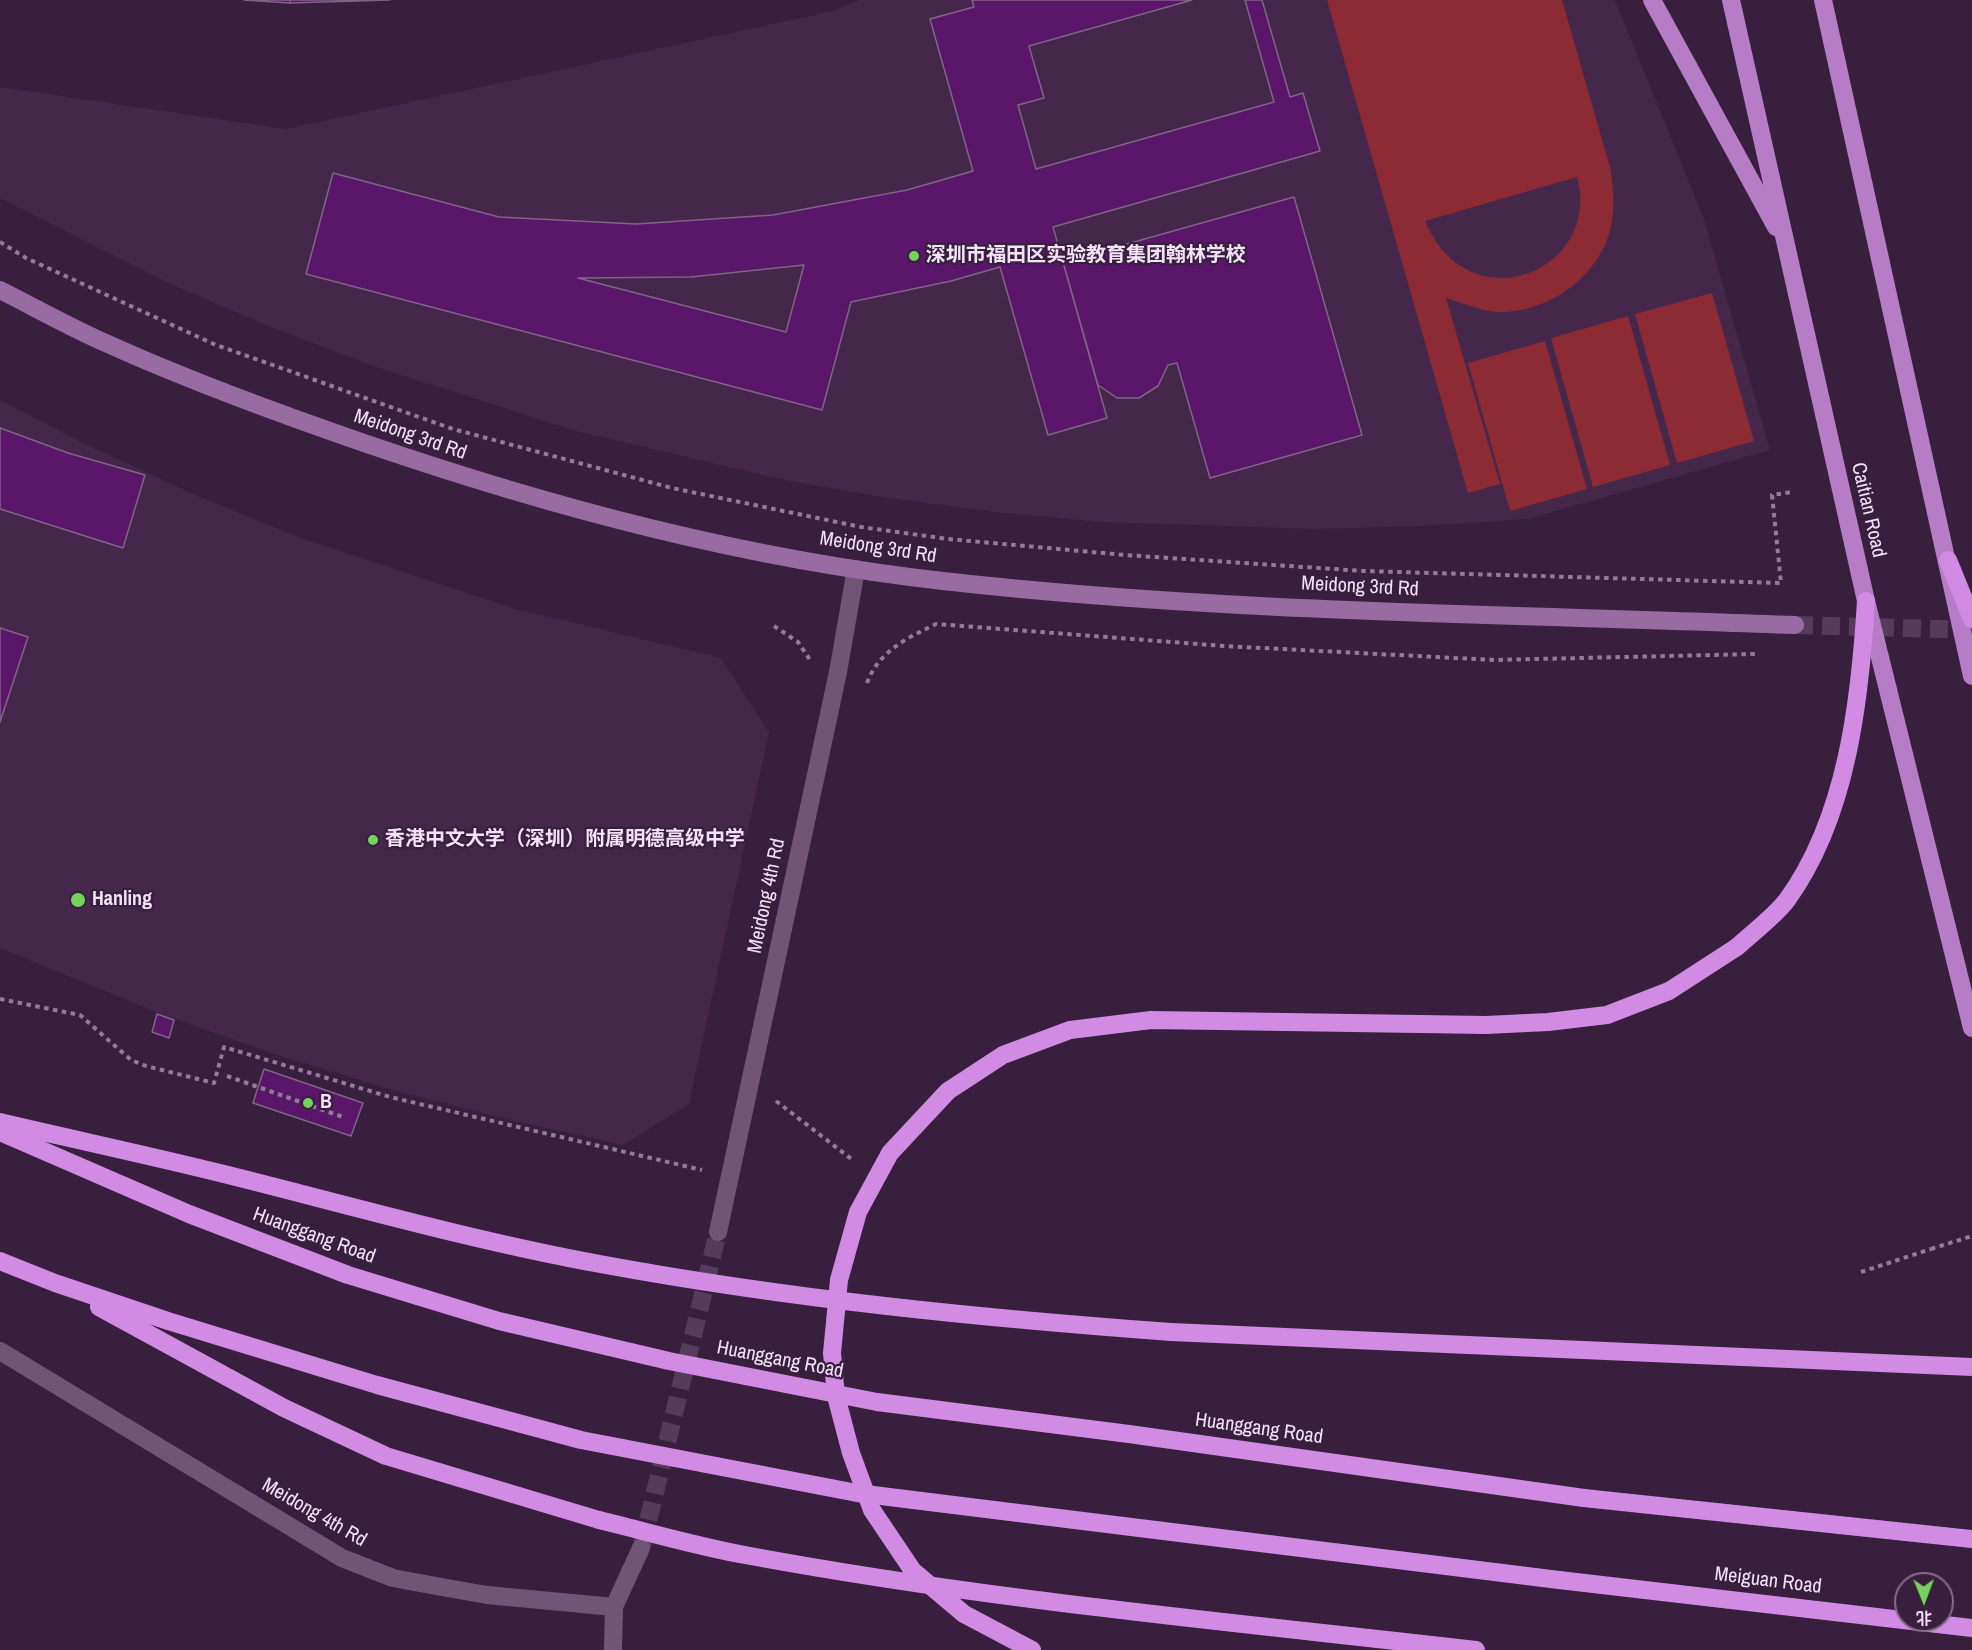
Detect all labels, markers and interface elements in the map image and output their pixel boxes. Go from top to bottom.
place label: 深圳市福田区实验教育集团翰林学校 [926,244,1246,268]
marker: 深圳市福田区实验教育集团翰林学校 [907,249,921,263]
street label: Meidong 3rd Rd [350,405,470,465]
street label: Caitian Road [1845,460,1891,560]
street label: Meidong 3rd Rd [818,527,938,569]
street label: Meidong 3rd Rd [1301,572,1419,602]
place label: 香港中文大学（深圳）附属明德高级中学 [385,828,745,852]
marker: 香港中文大学（深圳）附属明德高级中学 [366,833,380,847]
street label: Meidong 4th Rd [743,836,791,956]
place label: Hanling [92,888,152,912]
marker: Hanling [69,891,87,909]
place label: B [320,1091,332,1115]
marker: B [301,1096,315,1110]
street label: Huanggang Road [249,1203,379,1269]
street label: Huanggang Road [715,1336,845,1384]
street label: Huanggang Road [1194,1408,1324,1450]
street label: Meidong 4th Rd [257,1473,371,1553]
street label: Meiguan Road [1713,1563,1823,1599]
north arrow [1894,1572,1954,1632]
text: 北 [1916,1607,1932,1629]

